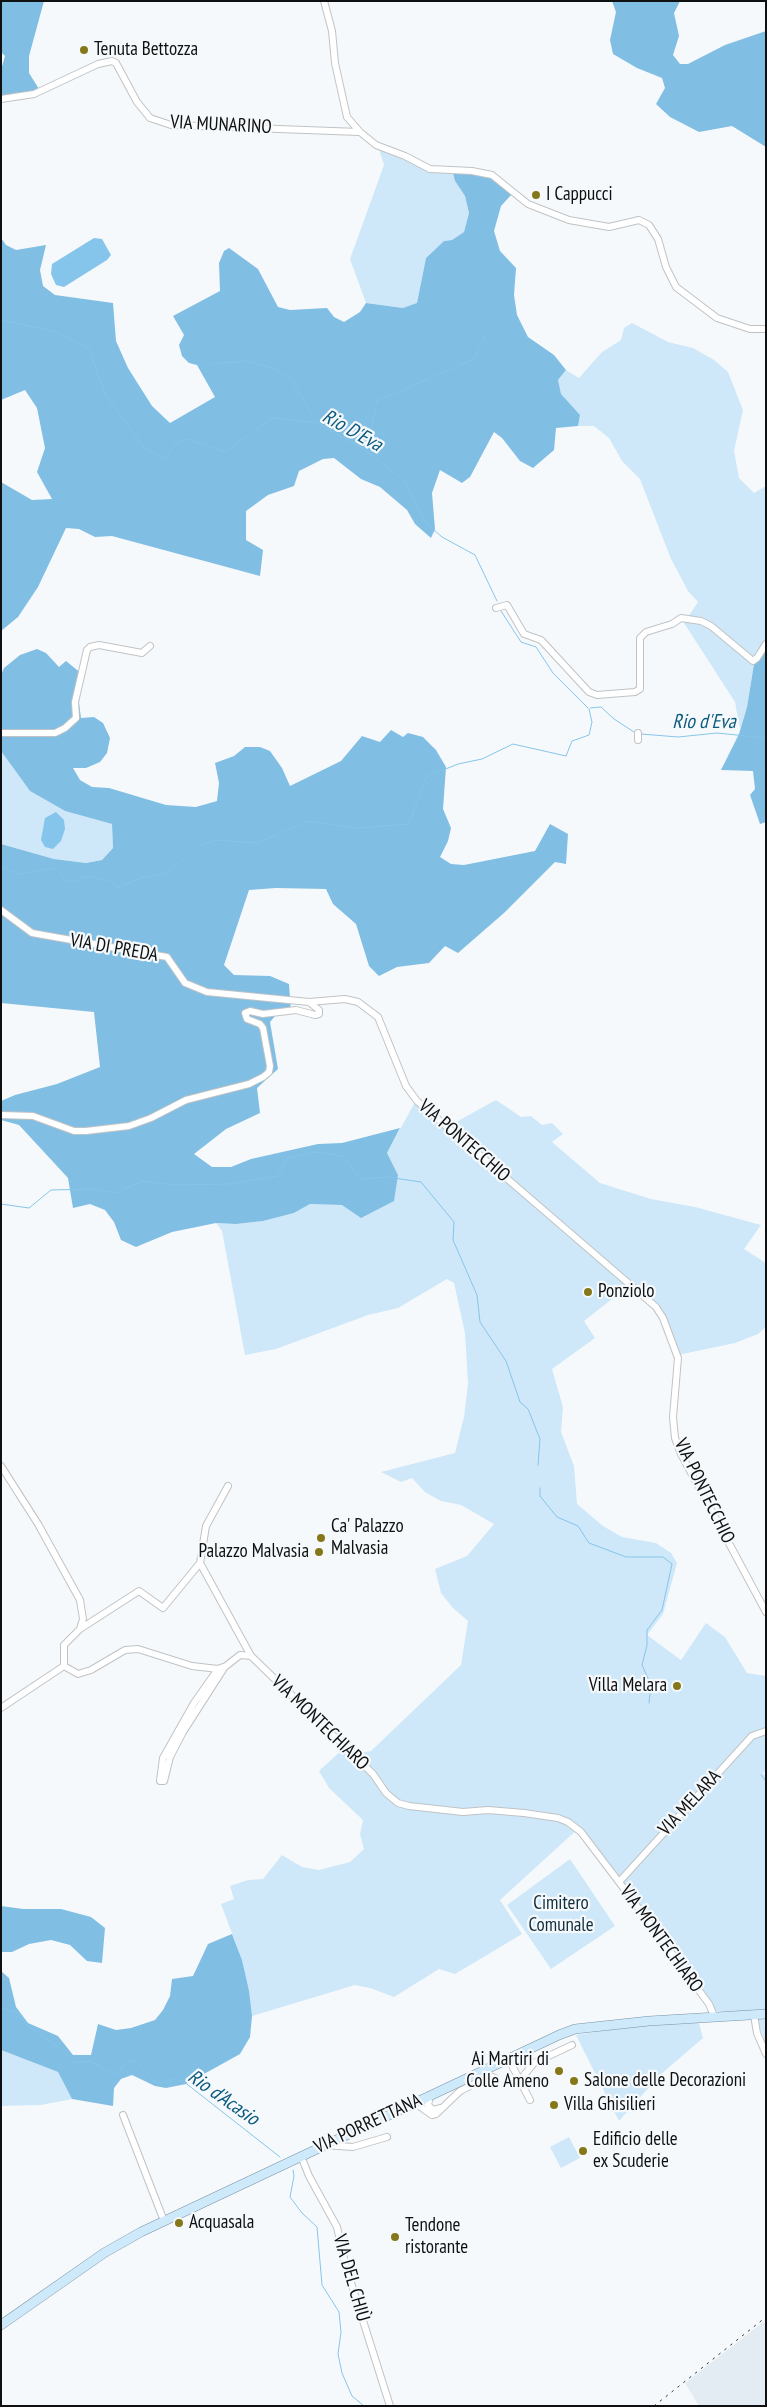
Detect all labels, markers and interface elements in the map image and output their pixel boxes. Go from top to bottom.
place label: Tenuta Bettozza [94,39,198,61]
marker: Tenuta Bettozza [78,44,90,56]
street label: VIA MUNARINO [170,111,272,139]
place label: I Cappucci [546,184,613,206]
marker: I Cappucci [530,189,542,201]
water label: Rio D'Eva [318,405,386,457]
water label: Rio d'Eva [672,710,736,734]
street label: VIA DI PREDA [68,929,160,967]
street label: VIA PONTECCHIO [414,1095,514,1187]
place label: Ponziolo [598,1281,654,1303]
marker: Ponziolo [582,1286,594,1298]
street label: VIA PONTECCHIO [669,1435,739,1547]
place label: Ca' Palazzo Malvasia [331,1516,404,1560]
marker: Ca' Palazzo Malvasia [315,1532,327,1544]
place label: Palazzo Malvasia [198,1541,309,1563]
marker: Palazzo Malvasia [313,1546,325,1558]
street label: VIA MONTECHIARO [266,1671,374,1775]
place label: Villa Melara [589,1675,667,1697]
marker: Villa Melara [671,1680,683,1692]
street label: VIA MELARA [654,1766,726,1840]
street label: VIA MONTECHIARO [614,1881,708,1997]
park label: Cimitero Comunale [528,1893,594,1937]
place label: Ai Martiri di Colle Ameno [466,2049,549,2093]
water label: Rio d'Acasio [183,2065,263,2131]
marker: Ai Martiri di Colle Ameno [553,2065,565,2077]
place label: Salone delle Decorazioni [584,2070,746,2092]
marker: Salone delle Decorazioni [568,2075,580,2087]
street label: VIA PORRETTANA [311,2089,425,2159]
place label: Villa Ghisilieri [564,2094,656,2116]
marker: Villa Ghisilieri [548,2099,560,2111]
place label: Edificio delle ex Scuderie [593,2129,678,2173]
marker: Edificio delle ex Scuderie [577,2145,589,2157]
place label: Acquasala [189,2212,254,2234]
place label: Tendone ristorante [405,2215,468,2259]
marker: Acquasala [173,2217,185,2229]
marker: Tendone ristorante [389,2231,401,2243]
street label: VIA DEL CHIÙ [328,2232,374,2324]

